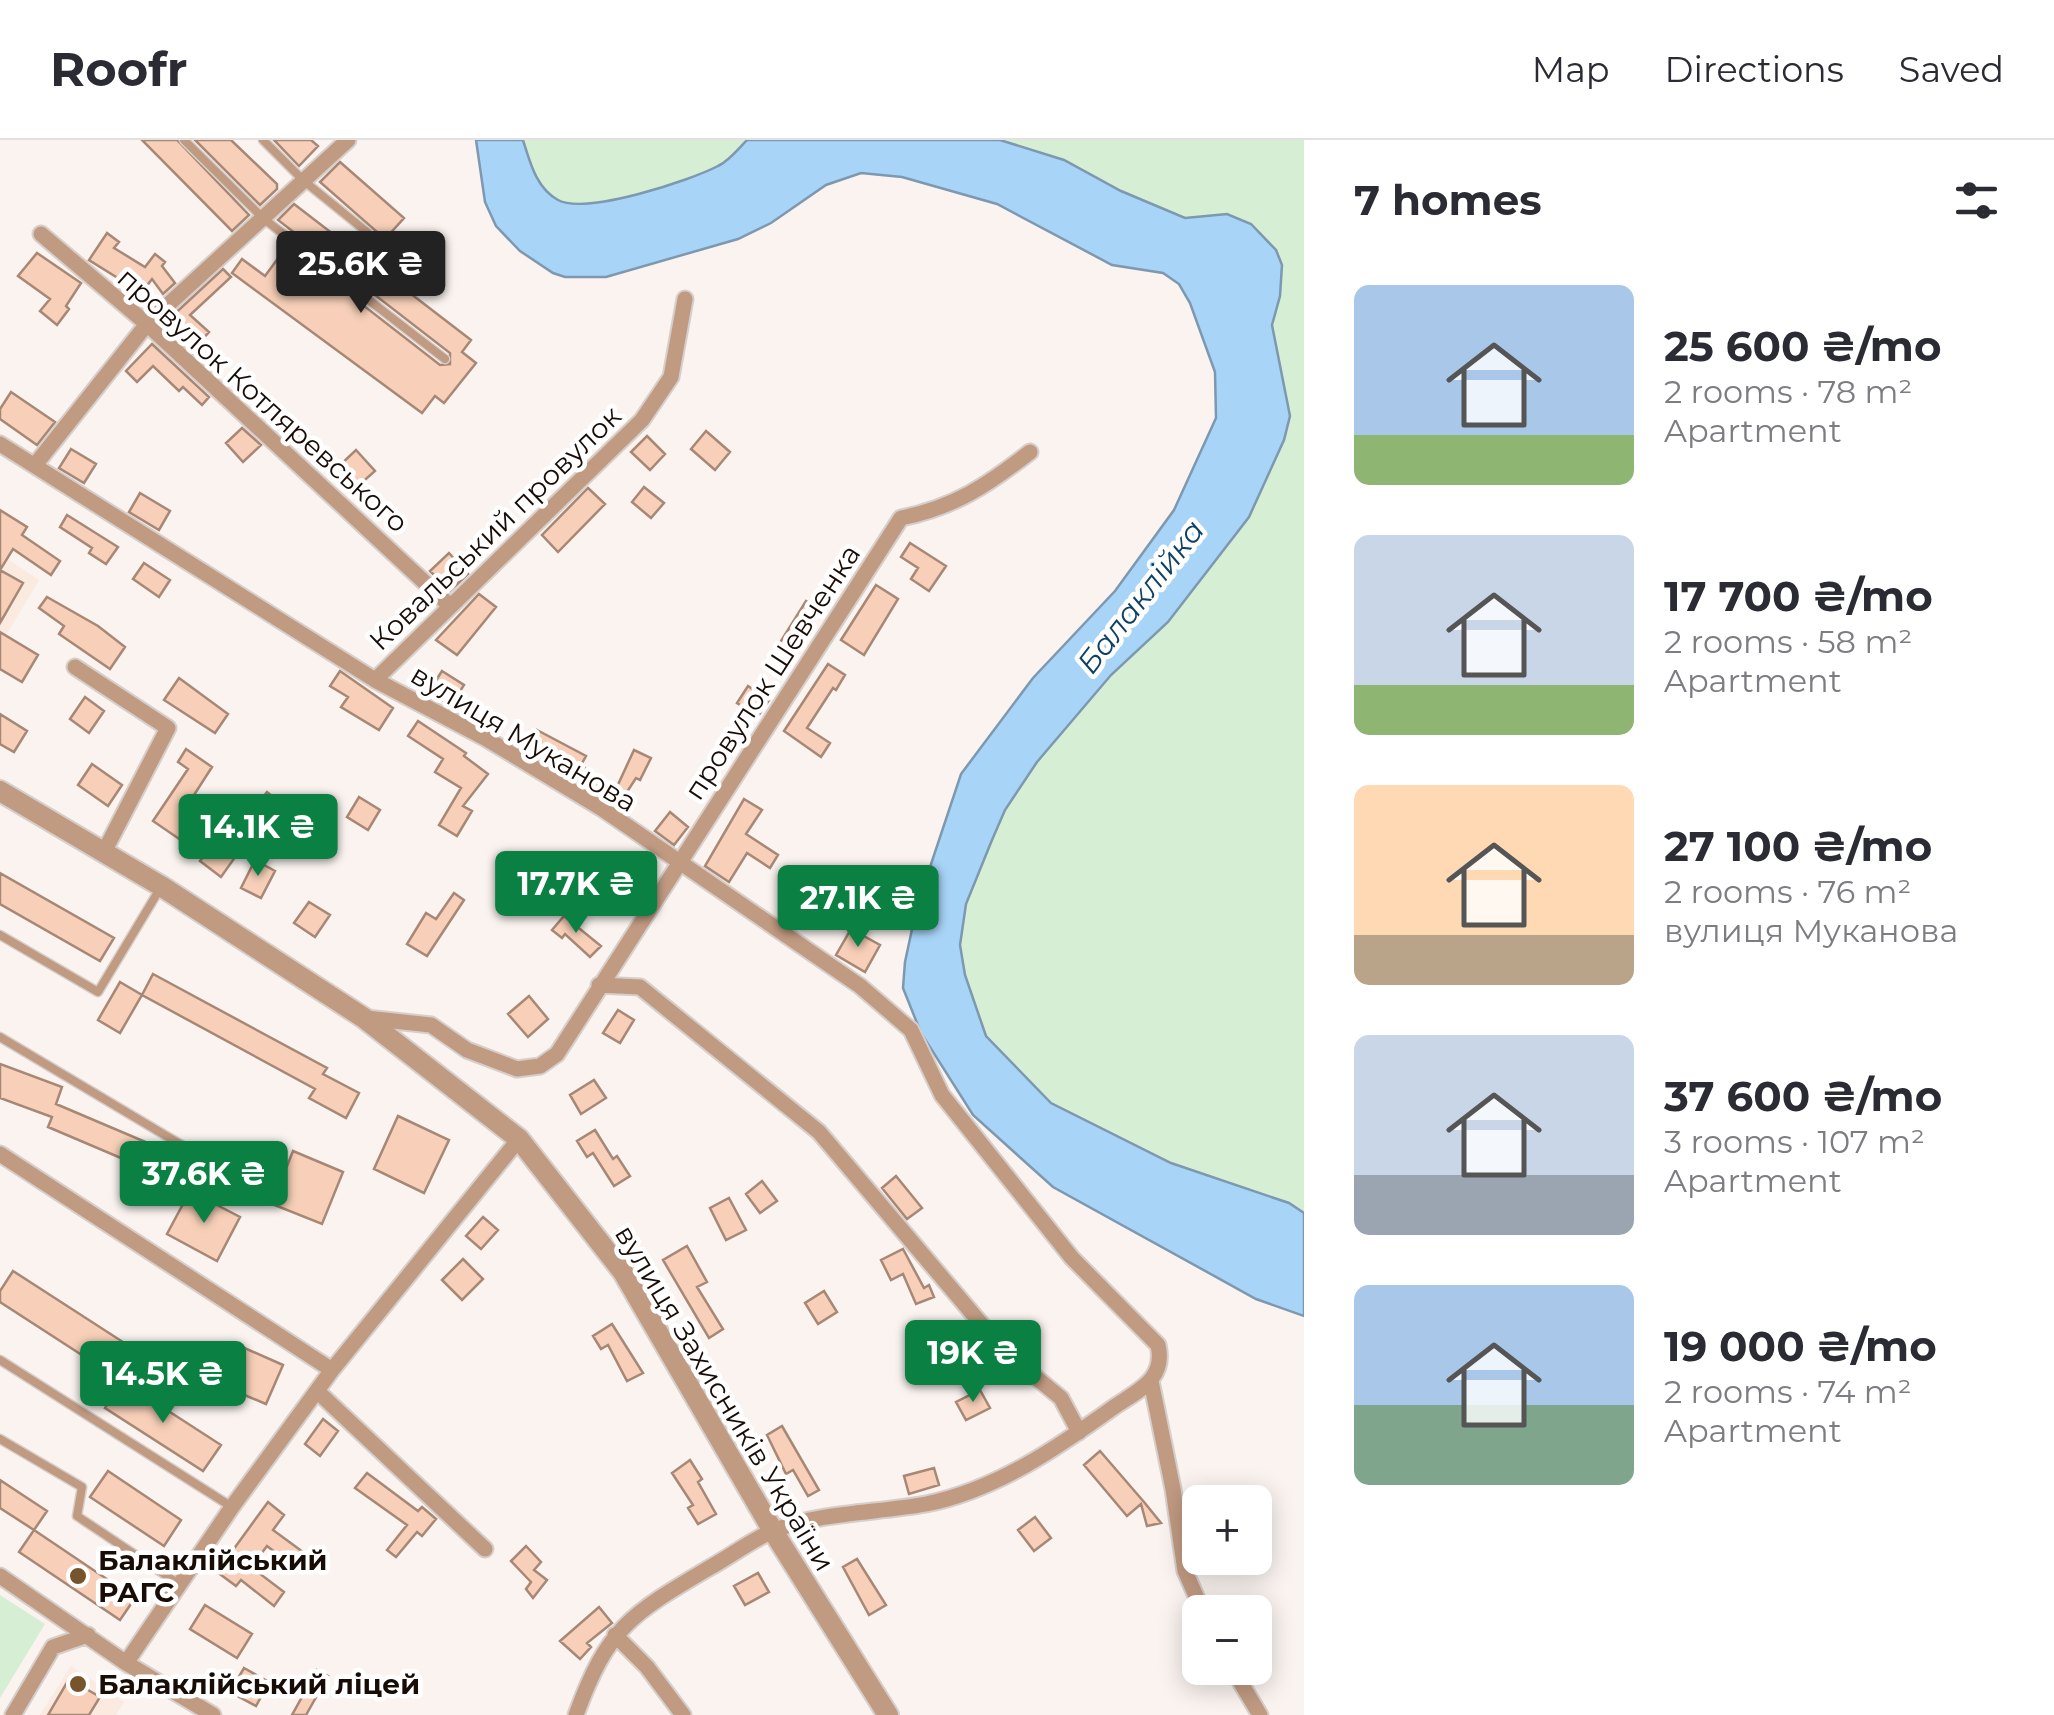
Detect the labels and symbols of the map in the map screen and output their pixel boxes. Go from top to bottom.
pin: 25.6K ₴ [269,231,453,316]
street label: провулок Котляревського [111,261,415,539]
street label: Ковальський провулок [362,399,628,657]
water label: Балаклійка [1069,512,1212,681]
street label: провулок Шевченка [677,538,867,806]
street label: вулиця Муканова [405,657,643,819]
pin: 14.1K ₴ [166,794,350,879]
pin: 17.7K ₴ [484,851,668,936]
pin: 27.1K ₴ [766,865,950,950]
pin: 37.6K ₴ [112,1141,296,1226]
street label: вулиця Захисників України [608,1219,842,1577]
pin: 19K ₴ [903,1320,1043,1405]
pin: 14.5K ₴ [71,1341,255,1426]
place label: Балаклійський РАГС [98,1543,327,1609]
marker: Балаклійський РАГС [67,1565,89,1587]
place label: Балаклійський ліцей [98,1667,420,1701]
marker: Балаклійський ліцей [67,1673,89,1695]

